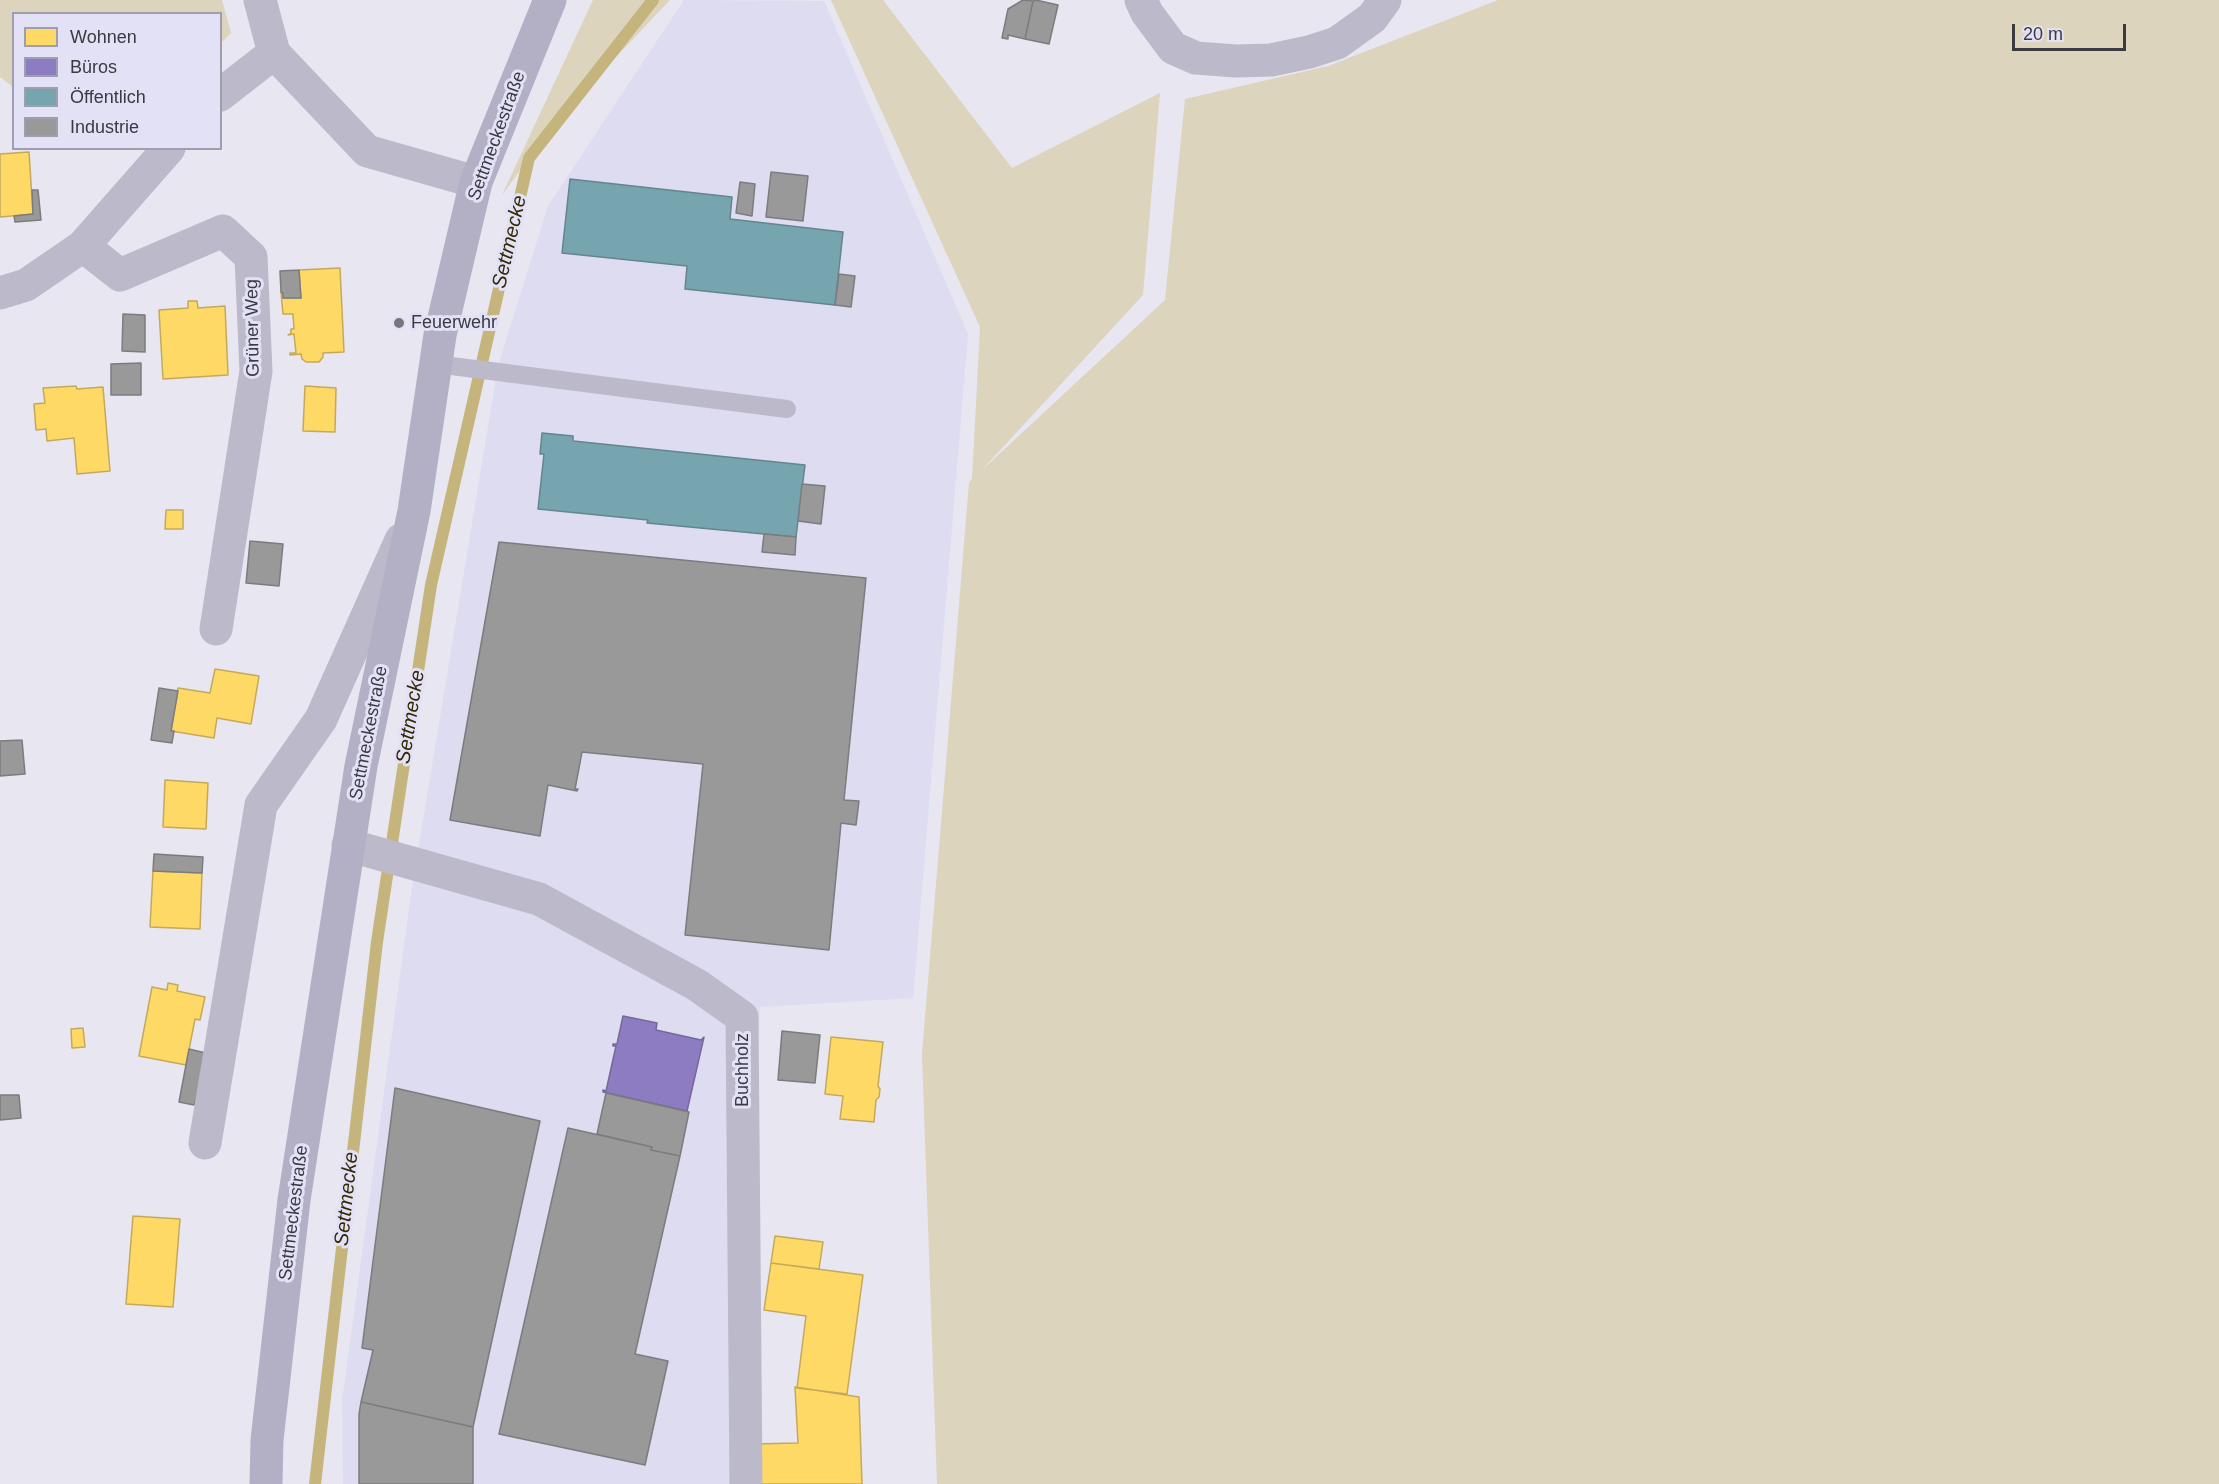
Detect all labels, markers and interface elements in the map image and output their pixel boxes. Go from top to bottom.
legend [12,12,222,150]
scale bar [2015,12,2129,50]
text: 20 m [2023,24,2063,44]
text: Wohnen [70,27,137,47]
text: Büros [70,57,117,77]
street label: Settmeckestraße [464,68,530,204]
text: Öffentlich [70,87,146,107]
text: Industrie [70,117,139,137]
water label: Settmecke [488,193,532,291]
street label: Grüner Weg [241,279,265,377]
place label: Feuerwehr [411,312,497,334]
marker: Feuerwehr [392,316,406,330]
street label: Settmeckestraße [345,664,393,802]
water label: Settmecke [392,668,430,766]
street label: Buchholz [732,1033,754,1107]
street label: Settmeckestraße [275,1144,313,1282]
water label: Settmecke [330,1151,364,1247]

